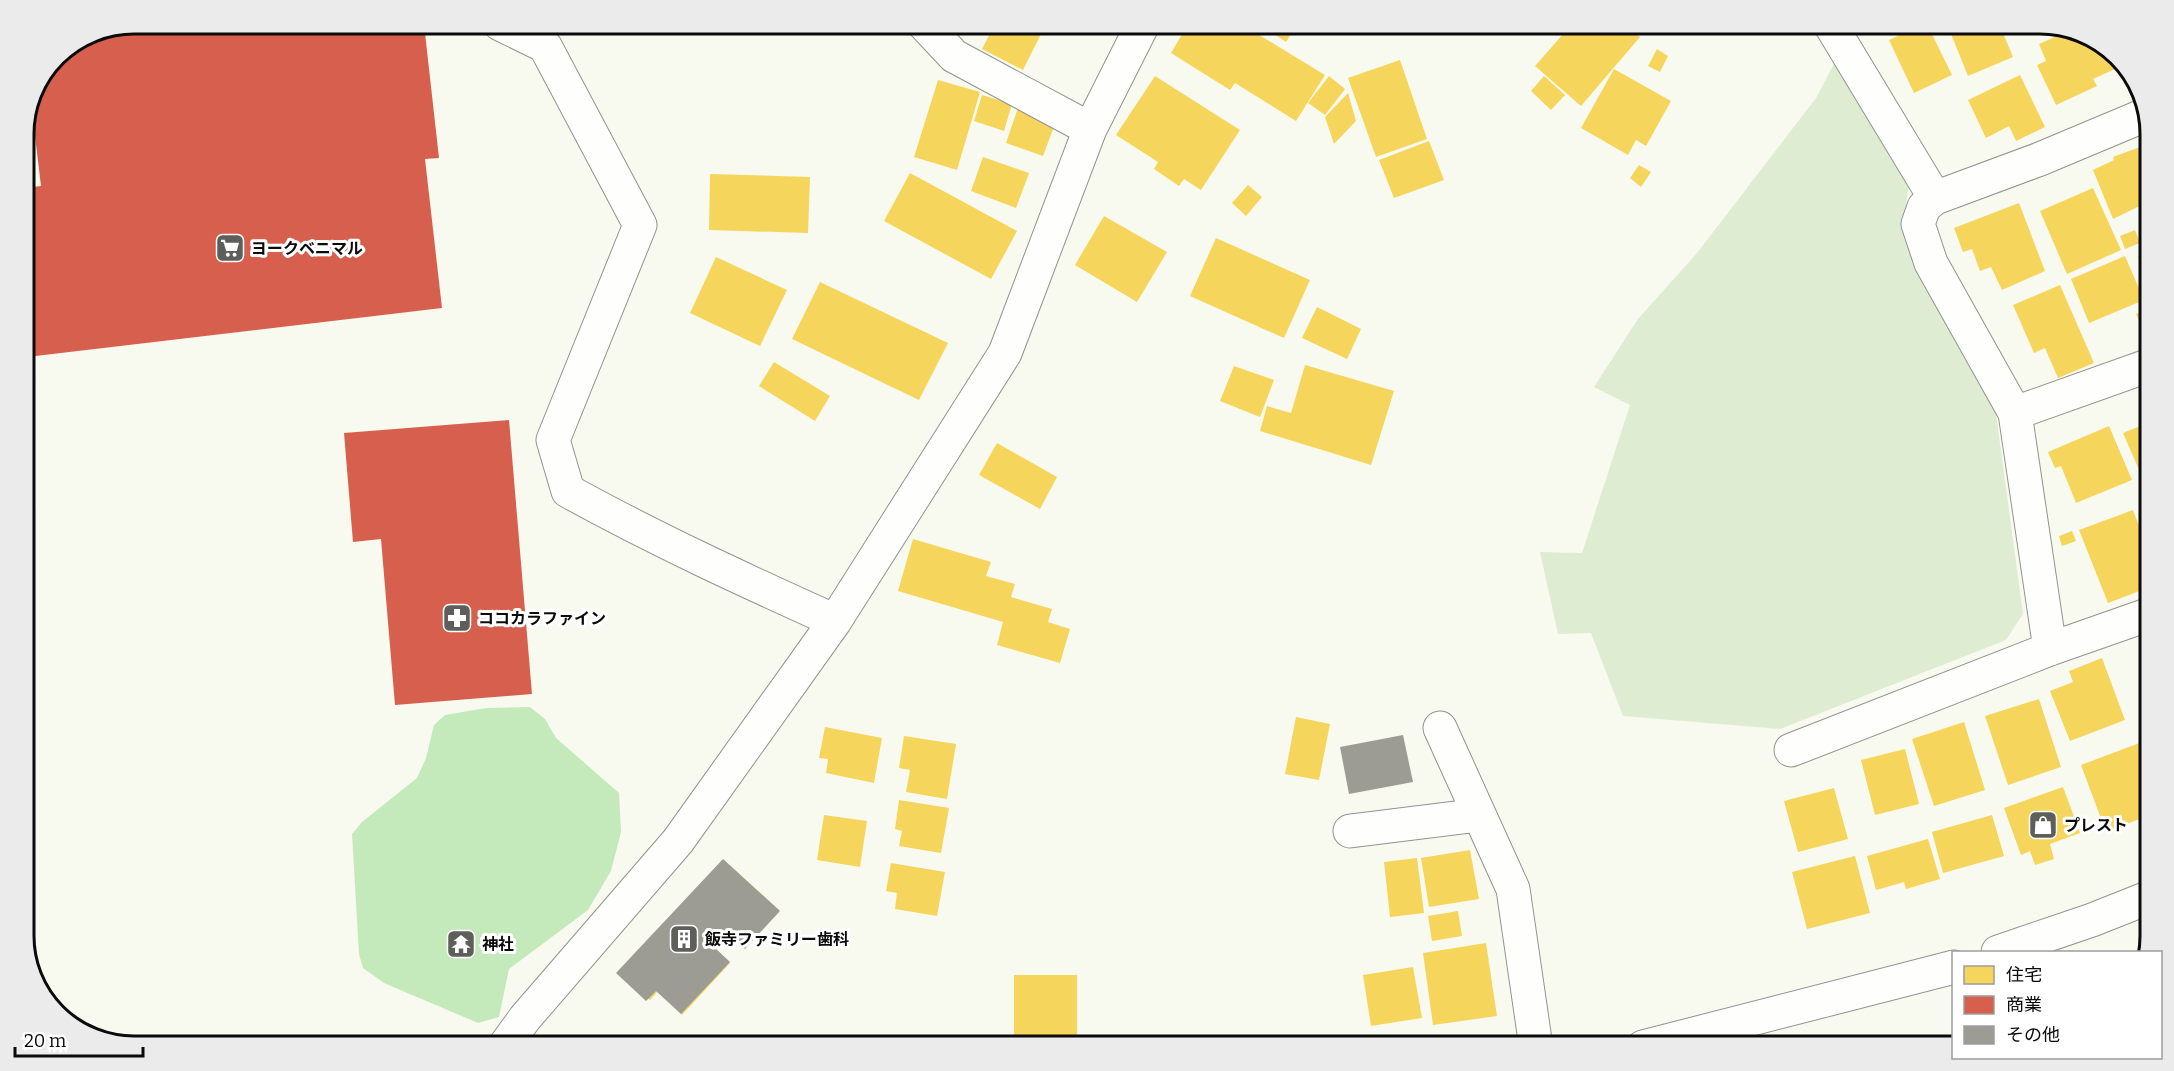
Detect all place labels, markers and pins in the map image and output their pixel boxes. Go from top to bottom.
supermarket icon: ヨークベニマル [214,232,246,264]
place label: ヨークベニマル [251,239,363,258]
pharmacy icon: ココカラファイン [441,602,473,634]
place label: ココカラファイン [478,609,606,628]
shop icon: プレスト [2027,809,2059,841]
place label: プレスト [2064,816,2128,835]
building icon: 飯寺ファミリー歯科 [668,923,700,955]
temple icon: 神社 [445,928,477,960]
place label: 飯寺ファミリー歯科 [704,930,849,949]
place label: 神社 [482,935,514,954]

